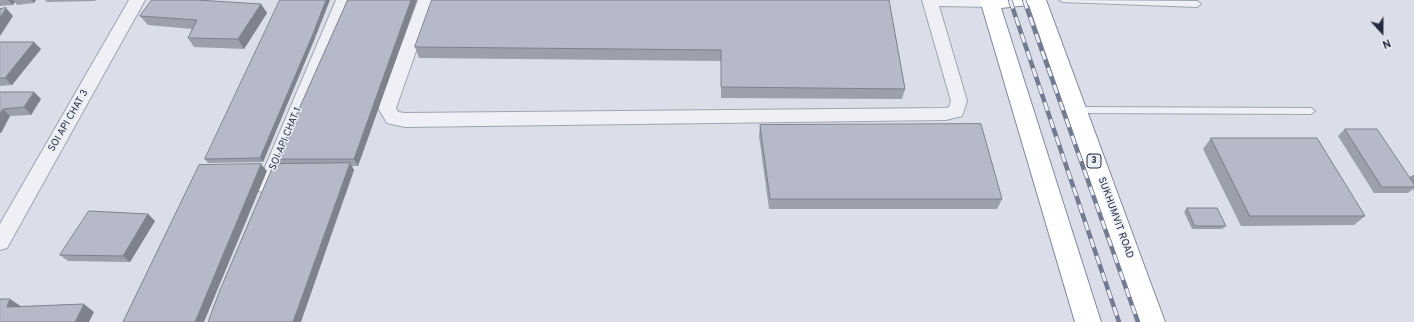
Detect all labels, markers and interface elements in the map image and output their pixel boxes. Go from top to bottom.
north arrow [1362,12,1402,52]
text: N [1380,35,1392,51]
street label: SOI API CHAT 3 [46,88,92,154]
street label: SOI API CHAT 1 [267,106,305,172]
road number: 3 [1087,154,1101,168]
street label: SUKHUMVIT ROAD [1095,176,1135,260]

